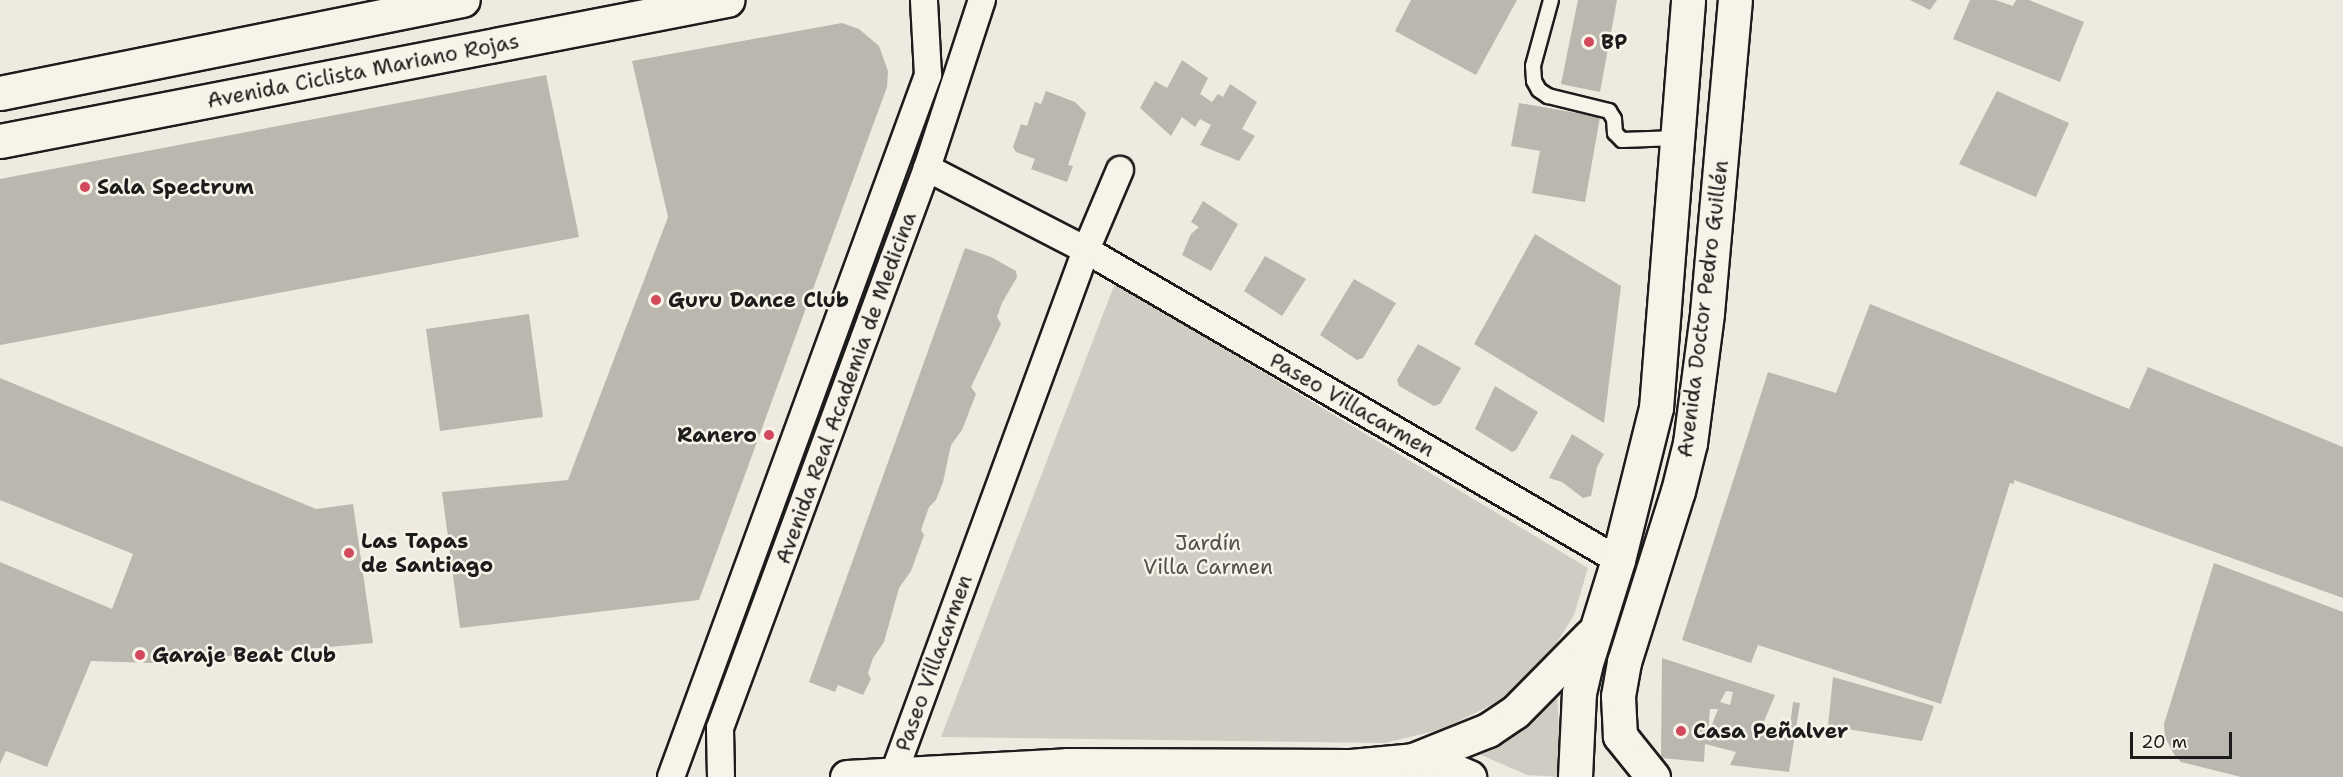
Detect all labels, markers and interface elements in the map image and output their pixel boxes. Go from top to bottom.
street label: Avenida Ciclista Mariano Rojas [205,28,521,114]
place label: BP [1601,29,1627,55]
marker: BP [1582,35,1596,49]
street label: Avenida Doctor Pedro Guillén [1672,159,1734,459]
place label: Sala Spectrum [97,174,254,200]
marker: Sala Spectrum [78,180,92,194]
street label: Avenida Real Academia de Medicina [770,209,922,567]
place label: Guru Dance Club [668,287,849,313]
marker: Guru Dance Club [649,293,663,307]
street label: Paseo Villacarmen [1265,348,1439,462]
place label: Ranero [677,422,757,448]
marker: Ranero [762,428,776,442]
place label: Las Tapas de Santiago [361,528,493,578]
park label: Jardín Villa Carmen [1143,530,1273,580]
marker: Las Tapas de Santiago [342,546,356,560]
street label: Paseo Villacarmen [890,571,978,755]
place label: Garaje Beat Club [152,642,336,668]
marker: Garaje Beat Club [133,648,147,662]
place label: Casa Peñalver [1693,718,1848,744]
scale bar [2133,720,2235,758]
marker: Casa Peñalver [1674,724,1688,738]
text: 20 m [2141,730,2187,754]

